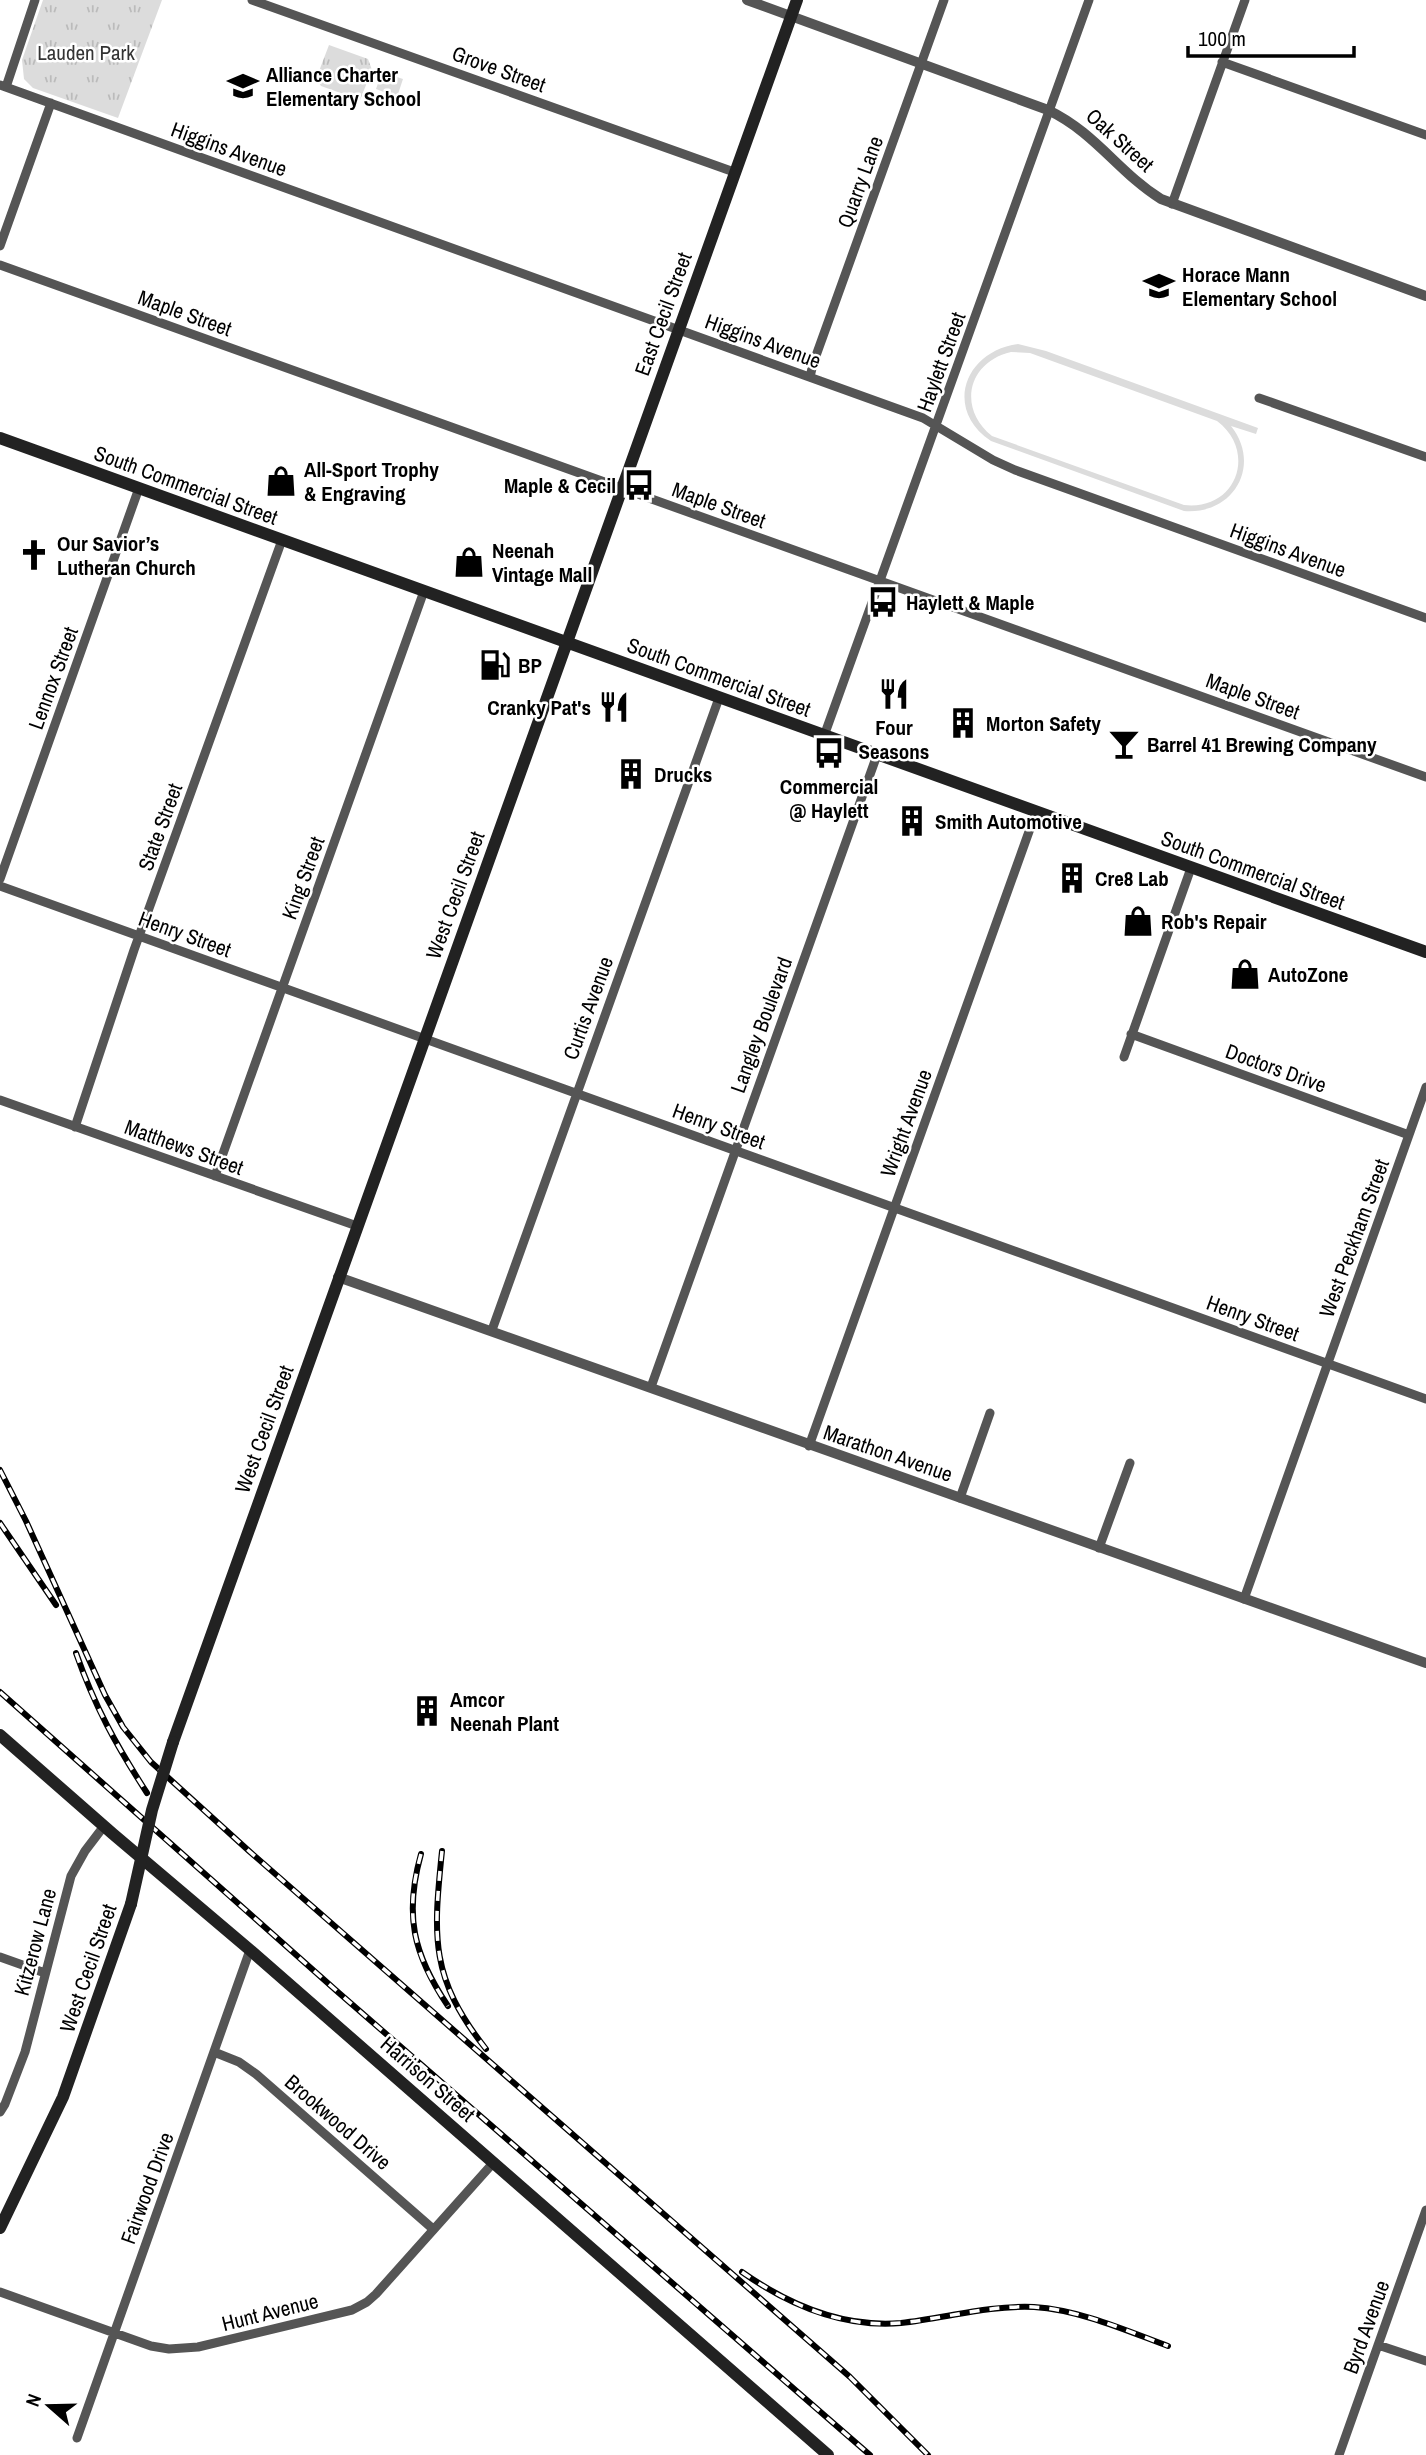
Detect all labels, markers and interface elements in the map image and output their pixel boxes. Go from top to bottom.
scale bar [1188,14,1354,58]
text: 100 m [1198,24,1246,53]
park label: Lauden Park [37,38,135,67]
street label: Grove Street [448,39,550,99]
place label: Alliance Charter Elementary School [266,60,421,113]
school or university icon: Alliance Charter Elementary School [226,69,260,103]
street label: Oak Street [1080,102,1160,178]
street label: Higgins Avenue [167,115,291,183]
street label: Quarry Lane [830,132,890,232]
street label: East Cecil Street [627,248,699,380]
place label: Horace Mann Elementary School [1182,260,1337,313]
school or university icon: Horace Mann Elementary School [1142,269,1176,303]
street label: Maple Street [134,283,236,343]
street label: Higgins Avenue [701,307,825,375]
street label: Haylett Street [910,308,973,416]
street label: South Commercial Street [90,438,282,532]
place label: All-Sport Trophy & Engraving [304,455,439,508]
shop icon: All-Sport Trophy & Engraving [264,464,298,498]
bus stop icon: Maple & Cecil [622,468,656,502]
place label: Maple & Cecil [504,471,616,500]
street label: Maple Street [668,475,770,535]
street label: Higgins Avenue [1226,516,1350,584]
place label: Our Savior’s Lutheran Church [57,529,196,582]
place label: Neenah Vintage Mall [492,536,592,589]
church icon: Our Savior’s Lutheran Church [17,538,51,572]
shop icon: Neenah Vintage Mall [452,545,486,579]
bus stop icon: Haylett & Maple [866,585,900,619]
place label: Haylett & Maple [906,588,1034,617]
street label: Lennox Street [21,622,85,733]
street label: South Commercial Street [623,630,815,724]
fuel station icon: BP [478,648,512,682]
place label: BP [518,651,542,680]
street label: Maple Street [1202,666,1304,726]
restaurant icon: Four Seasons [877,677,911,711]
restaurant icon: Cranky Pat's [597,690,631,724]
place label: Cranky Pat's [487,693,591,722]
building icon: Morton Safety [946,706,980,740]
place label: Morton Safety [986,709,1101,738]
place label: Four Seasons [859,713,929,766]
bar icon: Barrel 41 Brewing Company [1107,727,1141,761]
place label: Barrel 41 Brewing Company [1147,730,1377,759]
bus stop icon: Commercial @ Haylett [812,736,846,770]
building icon: Drucks [614,757,648,791]
place label: Drucks [654,760,712,789]
place label: Commercial @ Haylett [780,772,878,825]
street label: State Street [131,779,189,875]
building icon: Smith Automotive [895,804,929,838]
place label: Smith Automotive [935,807,1082,836]
street label: South Commercial Street [1157,823,1349,917]
street label: West Cecil Street [419,827,492,963]
street label: King Street [275,832,331,923]
building icon: Cre8 Lab [1055,861,1089,895]
place label: Cre8 Lab [1095,864,1169,893]
street label: Henry Street [135,904,236,964]
shop icon: Rob's Repair [1121,904,1155,938]
place label: Rob's Repair [1161,907,1267,936]
street label: Curtis Avenue [556,952,620,1064]
street label: Langley Boulevard [723,953,799,1097]
shop icon: AutoZone [1228,957,1262,991]
place label: AutoZone [1268,960,1348,989]
street label: Doctors Drive [1222,1036,1330,1100]
street label: Wright Avenue [873,1065,939,1181]
street label: Henry Street [669,1096,770,1156]
street label: Matthews Street [121,1112,248,1182]
street label: West Peckham Street [1312,1155,1396,1321]
street label: Henry Street [1203,1288,1304,1348]
street label: West Cecil Street [228,1361,301,1497]
street label: Marathon Avenue [820,1417,956,1489]
place label: Amcor Neenah Plant [450,1685,559,1738]
building icon: Amcor Neenah Plant [410,1694,444,1728]
street label: Kitzerow Lane [7,1885,63,1999]
street label: West Cecil Street [53,1900,124,2036]
street label: Harrison Street [374,2030,482,2128]
street label: Brookwood Drive [279,2068,397,2176]
street label: Fairwood Drive [113,2128,181,2248]
street label: Byrd Avenue [1336,2276,1396,2378]
street label: Hunt Avenue [219,2286,321,2338]
north arrow [14,2371,84,2441]
text: N [19,2390,47,2410]

